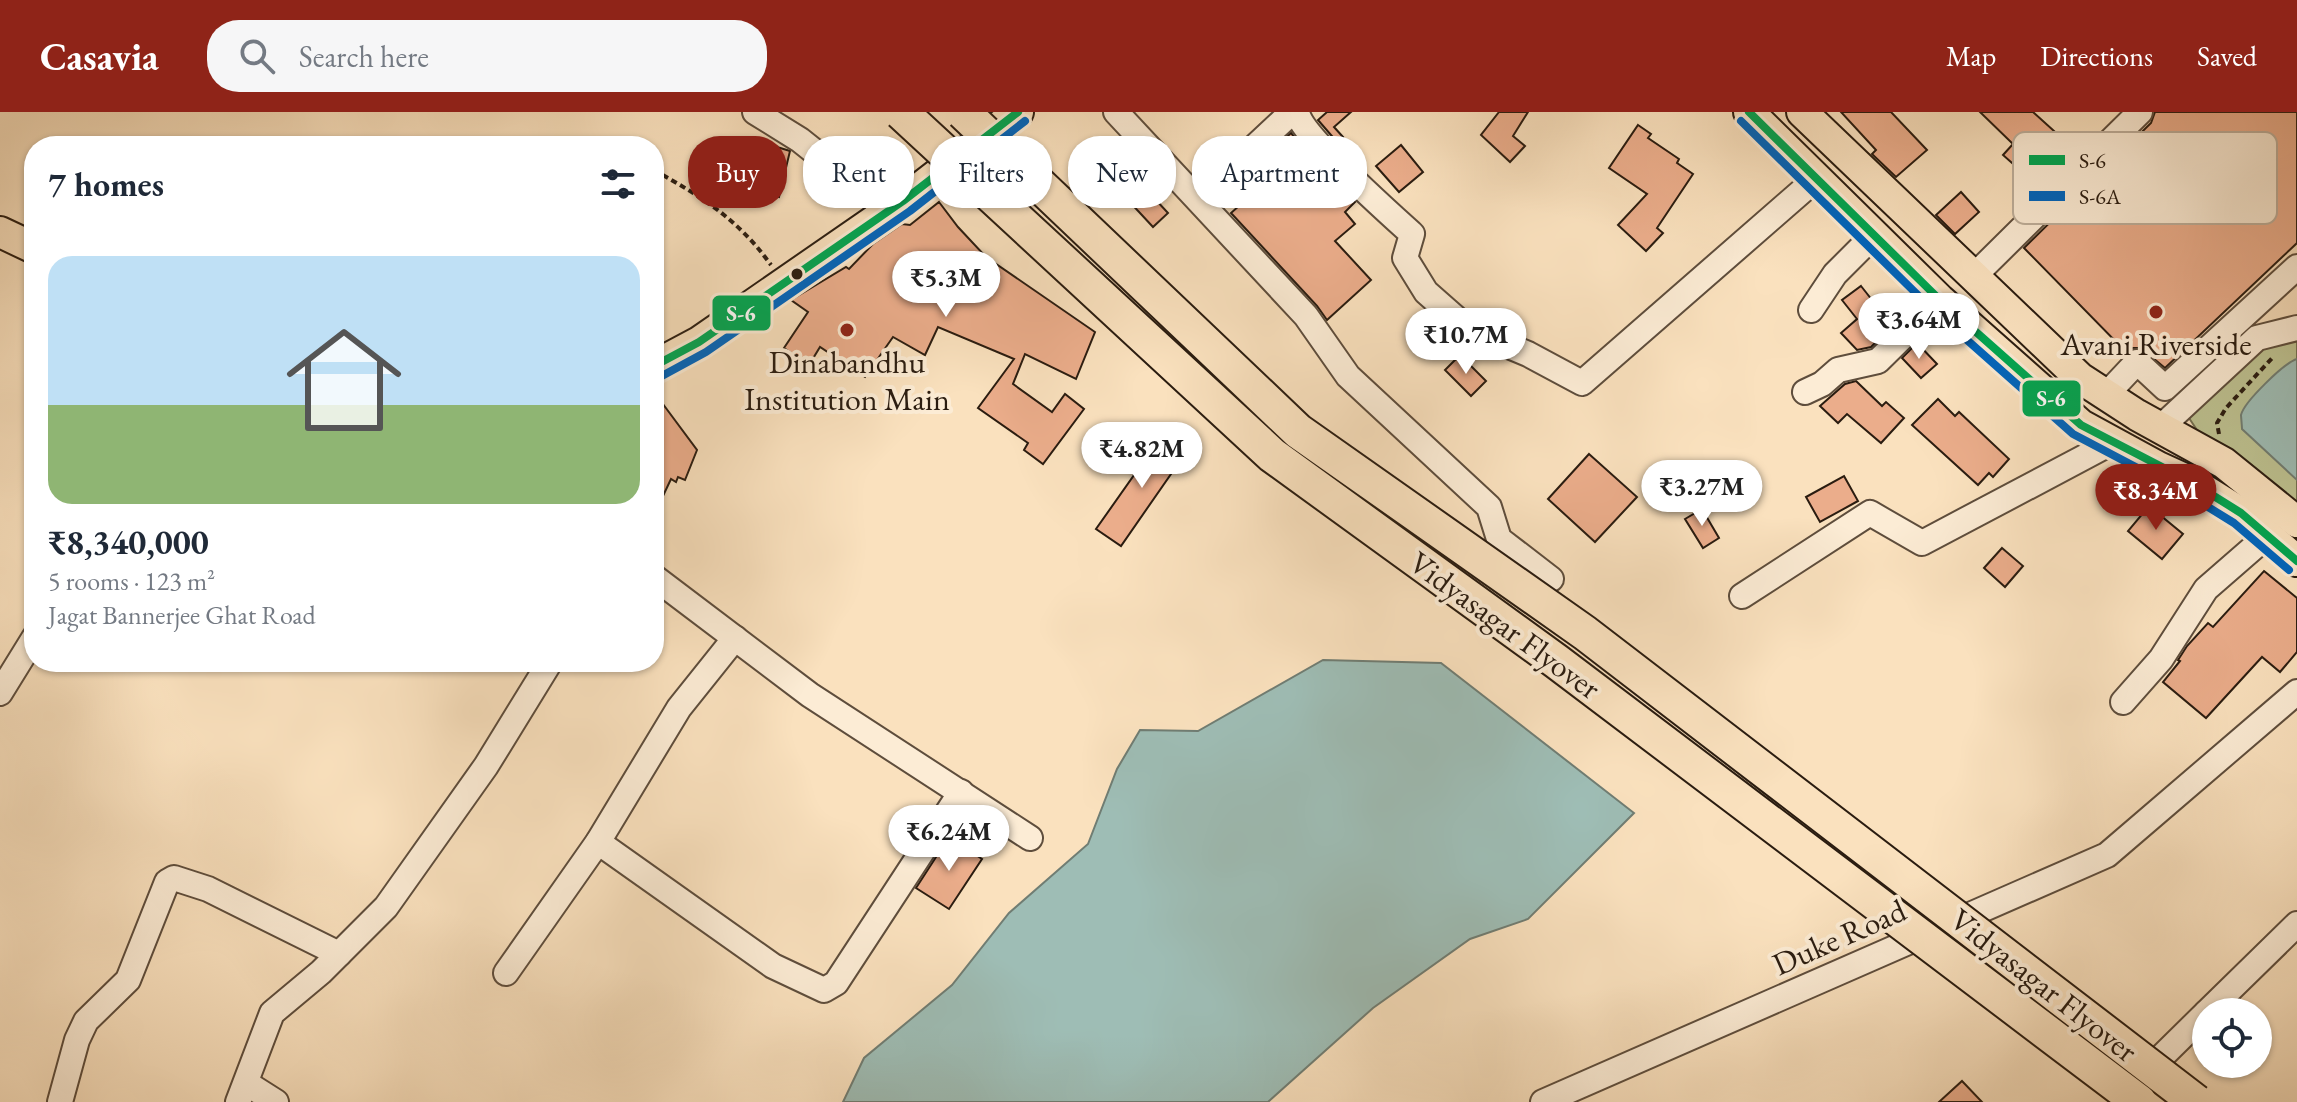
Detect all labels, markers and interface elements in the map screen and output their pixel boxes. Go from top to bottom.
search box [207,20,767,92]
text: Casavia [40,32,159,81]
icon: search [235,34,279,78]
text: Search here [299,37,429,76]
text: Map [1946,38,1996,74]
text: Directions [2040,38,2153,74]
text: Saved [2197,38,2257,74]
legend [2013,132,2277,224]
chip: Buy [688,136,787,208]
chip: Rent [803,136,914,208]
chip: Filters [930,136,1052,208]
chip: New [1068,136,1176,208]
chip: Apartment [1192,136,1367,208]
text: S-6 [2079,146,2106,175]
text: 7 homes [48,162,164,206]
icon: filters [596,162,640,206]
text: S-6A [2079,182,2122,211]
pin: ₹5.3M [890,251,1002,319]
text: ₹5.3M [910,260,982,294]
unlabelled marker [789,266,805,282]
pin: ₹3.64M [1854,293,1984,361]
line badge: S-6 [711,294,772,332]
text: S-6 [726,299,756,328]
text: ₹3.64M [1876,302,1962,336]
marker: Avani Riverside [2147,303,2165,321]
icon: home [272,308,416,452]
pin: ₹10.7M [1401,308,1531,376]
text: ₹10.7M [1423,317,1509,351]
marker: Dinabandhu Institution Main [838,321,856,339]
place label: Avani Riverside [2059,323,2252,365]
place label: Dinabandhu Institution Main [744,341,950,420]
line badge: S-6 [2021,379,2082,418]
text: S-6 [2036,384,2066,413]
pin: ₹4.82M [1077,422,1207,490]
text: ₹4.82M [1099,431,1185,465]
pin: ₹3.27M [1637,460,1767,528]
pin: ₹8.34M [2091,464,2221,532]
text: ₹3.27M [1659,469,1745,503]
text: ₹8.34M [2113,473,2199,507]
text: ₹8,340,000 [48,520,209,564]
street label: Vidyasagar Flyover [1401,541,1609,709]
text: 5 rooms · 123 m² [48,564,215,598]
text: Jagat Bannerjee Ghat Road [48,598,316,632]
pin: ₹6.24M [884,805,1014,873]
text: ₹6.24M [906,814,992,848]
street label: Duke Road [1766,889,1913,985]
street label: Vidyasagar Flyover [1942,899,2147,1072]
map controls [2192,998,2272,1078]
button: locate [2192,998,2272,1078]

